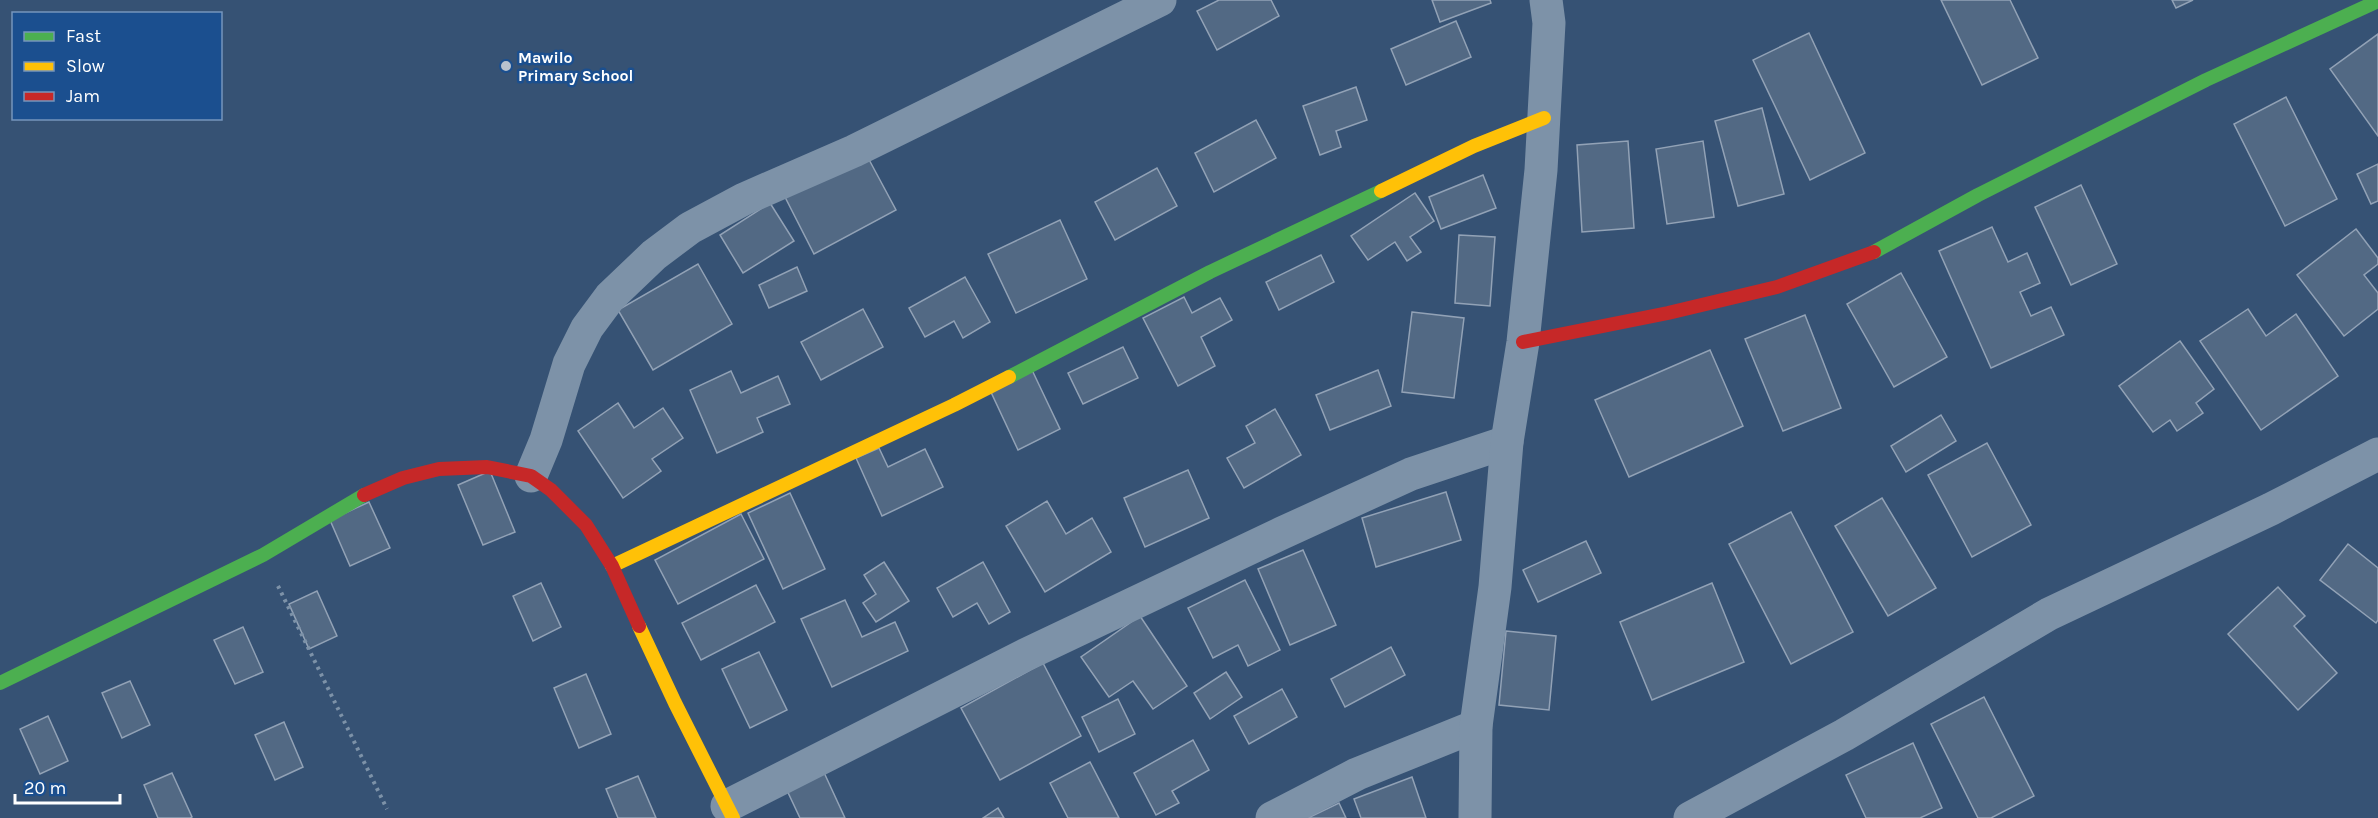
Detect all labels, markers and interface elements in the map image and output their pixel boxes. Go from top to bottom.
legend [12,12,222,120]
text: Fast [66,25,101,47]
place label: Mawilo Primary School [518,48,633,85]
text: Slow [66,55,105,77]
marker: Mawilo Primary School [499,59,513,73]
text: Jam [66,85,100,107]
scale bar [15,767,120,805]
text: 20 m [24,777,66,799]

